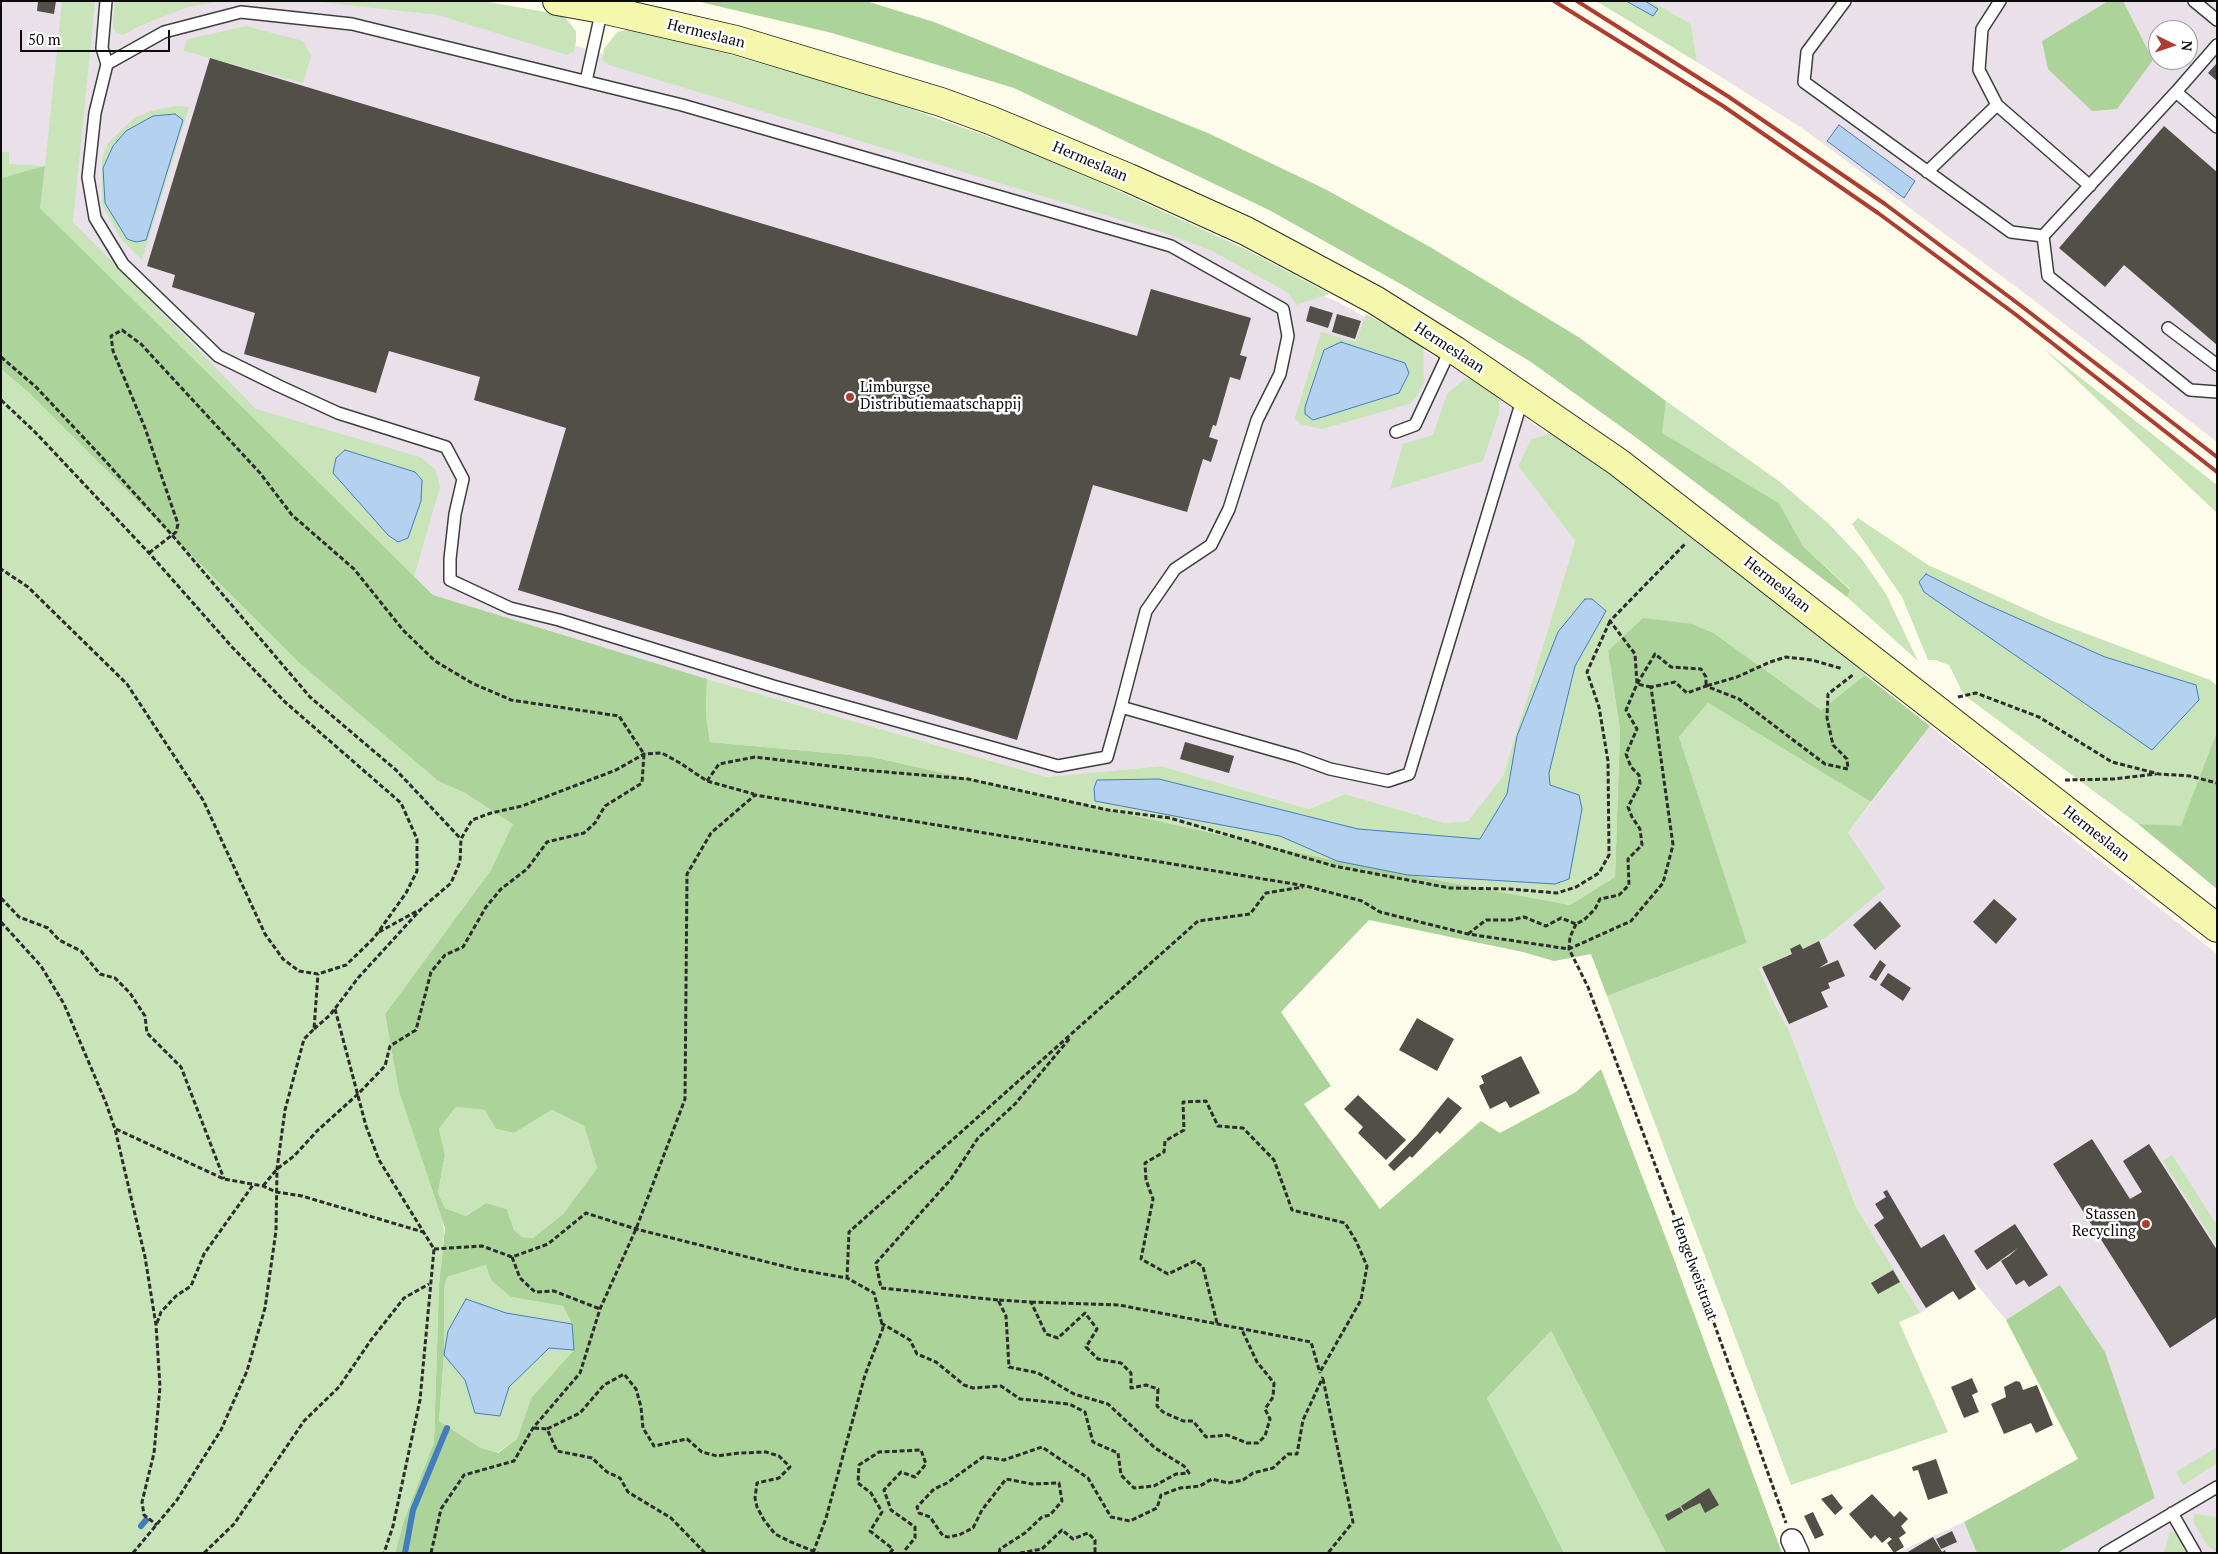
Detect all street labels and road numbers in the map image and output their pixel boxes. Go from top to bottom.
street label: Hermeslaan [665,16,747,52]
street label: Hermeslaan [1050,138,1130,186]
street label: Hermeslaan [1411,319,1487,377]
street label: Hermeslaan [1740,553,1814,617]
street label: Hermeslaan [2059,802,2133,866]
street label: Hengelweistraat [1667,1215,1721,1323]

